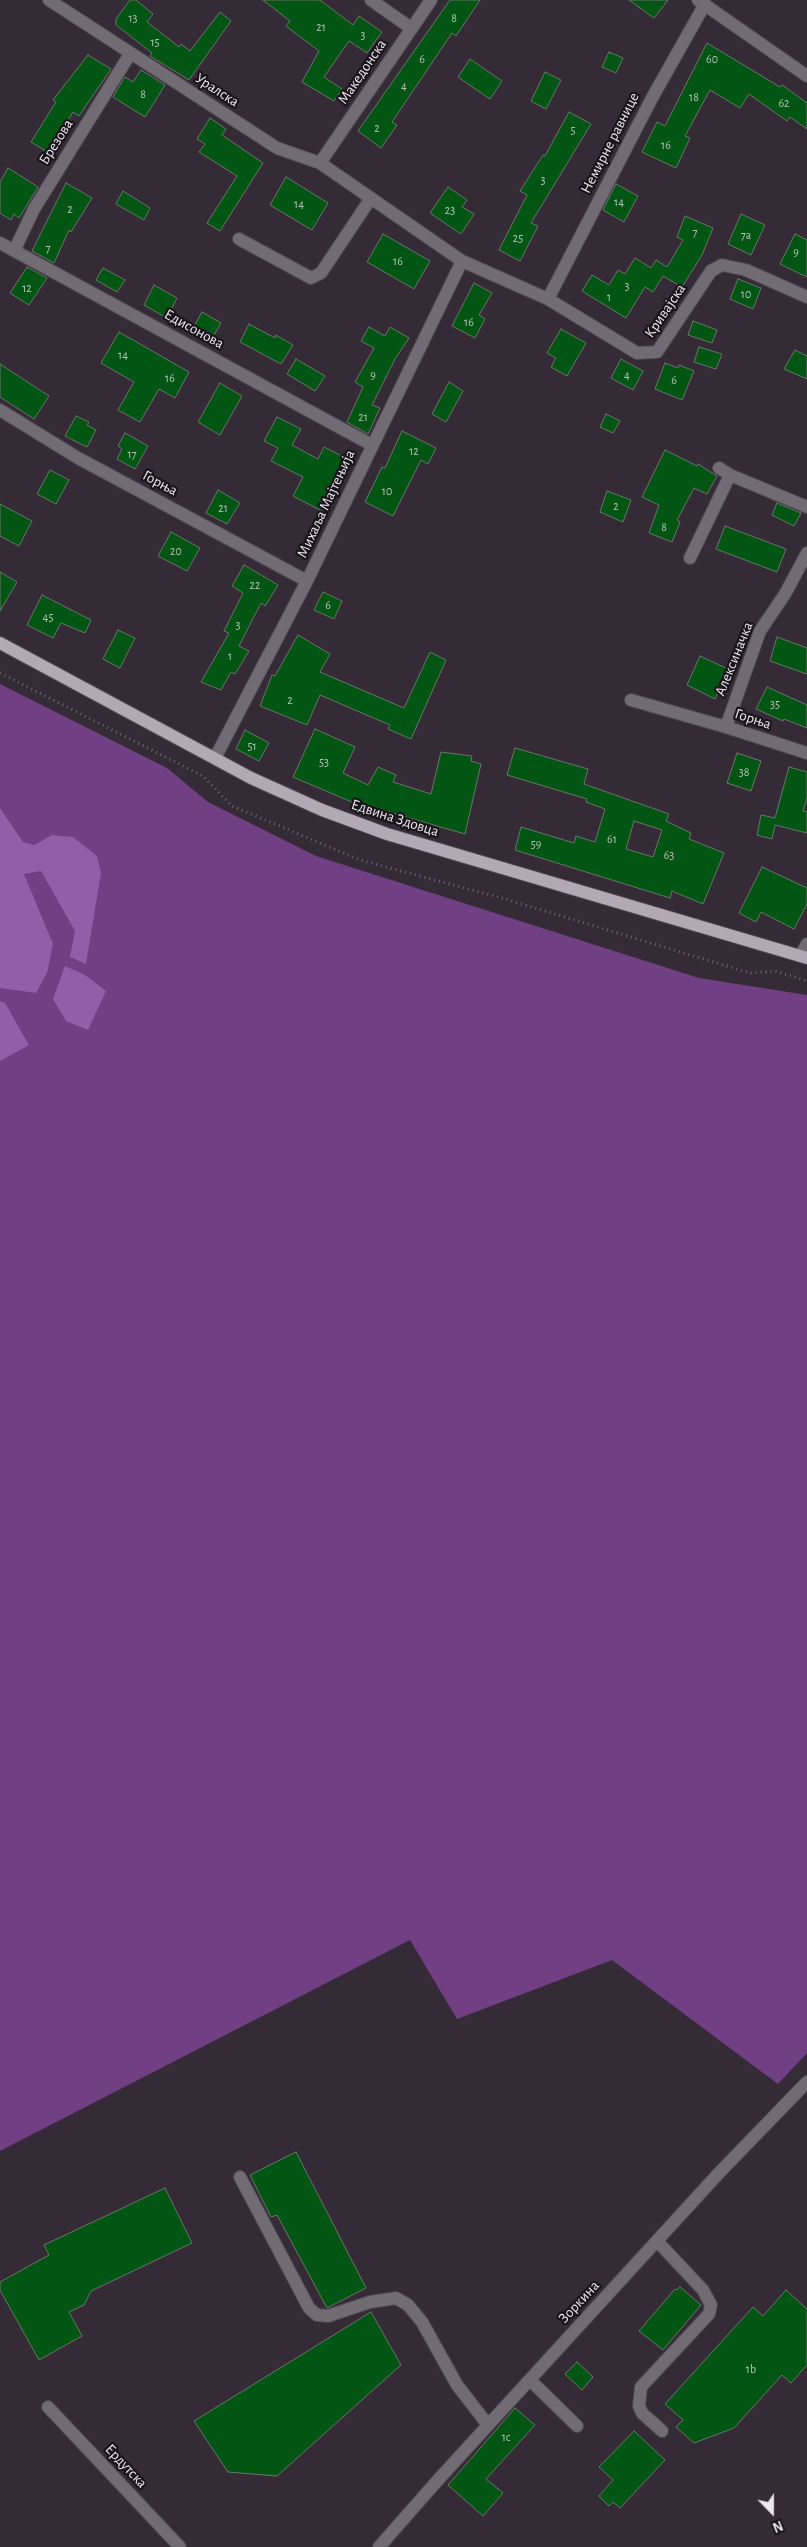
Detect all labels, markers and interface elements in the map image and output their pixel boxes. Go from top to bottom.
house number: 13 [128,11,138,25]
house number: 8 [451,11,457,25]
house number: 21 [316,20,326,34]
house number: 3 [361,28,365,42]
house number: 15 [150,35,160,49]
street label: Македонска [334,36,390,108]
house number: 6 [419,52,425,66]
house number: 60 [706,52,718,66]
street label: Уралска [192,69,242,111]
house number: 4 [401,79,407,93]
house number: 8 [140,87,146,101]
street label: Немирне равнице [577,90,643,196]
house number: 18 [689,90,699,104]
house number: 62 [778,96,790,110]
street label: Брезова [35,116,77,168]
house number: 2 [374,121,380,135]
house number: 5 [570,123,576,137]
house number: 16 [661,138,671,152]
house number: 3 [541,173,545,187]
house number: 14 [614,195,624,209]
house number: 14 [294,197,304,211]
house number: 2 [67,202,73,216]
house number: 23 [445,203,455,217]
house number: 7 [692,225,698,239]
house number: 7a [741,228,751,242]
house number: 25 [513,231,523,245]
house number: 7 [45,241,51,255]
house number: 9 [793,245,799,259]
house number: 16 [393,254,403,268]
house number: 3 [625,279,629,293]
house number: 12 [22,281,32,295]
street label: Кривајска [640,281,690,341]
house number: 10 [741,287,751,301]
house number: 1 [607,290,611,304]
street label: Едисонова [161,305,227,353]
house number: 16 [464,315,474,329]
house number: 14 [118,348,128,362]
house number: 9 [370,368,376,382]
house number: 4 [624,368,630,382]
house number: 16 [165,371,175,385]
house number: 6 [671,373,677,387]
house number: 21 [358,410,368,424]
house number: 12 [409,444,419,458]
house number: 17 [127,447,137,461]
street label: Михаља Мајтењија [293,447,359,561]
street label: Горња [139,466,181,500]
house number: 10 [382,484,392,498]
house number: 2 [613,499,619,513]
house number: 21 [218,501,228,515]
house number: 8 [661,520,667,534]
house number: 20 [170,544,182,558]
house number: 22 [250,578,260,592]
house number: 6 [325,598,331,612]
house number: 45 [43,610,53,624]
house number: 3 [236,618,240,632]
street label: Алексиначка [711,619,757,699]
house number: 1 [228,649,232,663]
house number: 2 [287,693,293,707]
house number: 35 [770,697,780,711]
street label: Горња [732,705,774,733]
house number: 51 [247,739,257,753]
house number: 53 [319,755,329,769]
house number: 38 [739,765,749,779]
street label: Едвина Здовца [349,795,441,841]
house number: 61 [607,832,617,846]
house number: 59 [531,837,541,851]
house number: 63 [664,848,674,862]
street label: Зоркина [555,2277,603,2327]
house number: 1b [746,2362,756,2376]
house number: 1c [502,2430,510,2444]
street label: Ердутска [101,2440,151,2492]
north arrow [747,2487,797,2537]
text: N [770,2518,785,2534]

